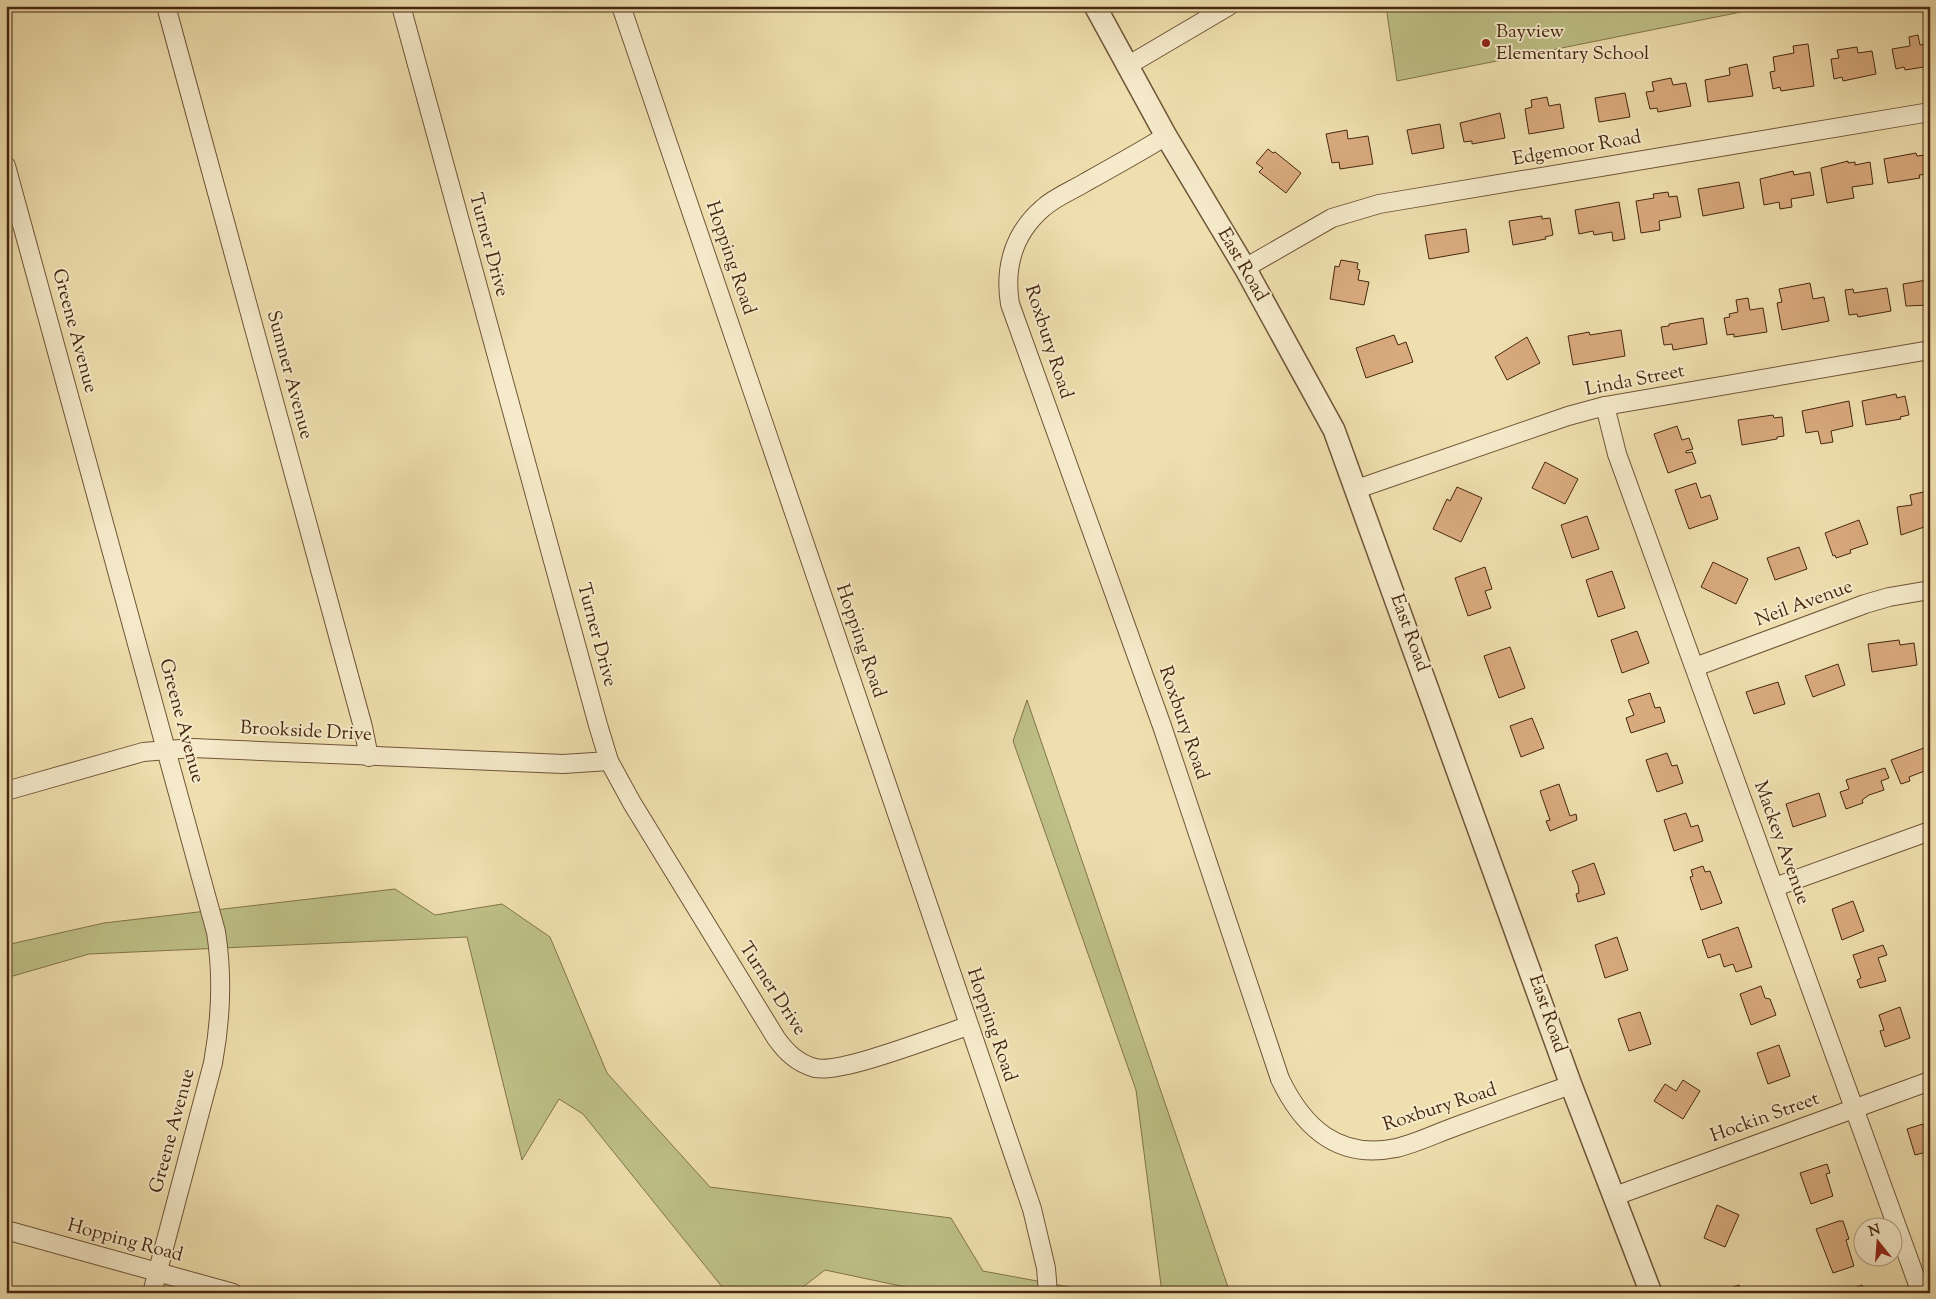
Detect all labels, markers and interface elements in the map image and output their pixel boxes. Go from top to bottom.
place label: Bayview Elementary School [1496,19,1649,68]
marker: Bayview Elementary School [1480,37,1492,49]
street label: Edgemoor Road [1511,124,1644,174]
street label: Turner Drive [461,190,515,300]
street label: Hopping Road [698,198,762,319]
street label: East Road [1210,223,1274,307]
street label: Greene Avenue [44,266,104,396]
street label: Roxbury Road [1017,282,1079,403]
street label: Sumner Avenue [259,307,319,443]
street label: Linda Street [1583,358,1687,404]
street label: Neil Avenue [1751,574,1857,634]
street label: Turner Drive [569,580,623,690]
street label: Hopping Road [828,581,892,702]
street label: East Road [1382,590,1436,676]
street label: Greene Avenue [151,656,211,786]
street label: Roxbury Road [1151,663,1215,784]
street label: Brookside Drive [239,715,373,749]
street label: Mackey Avenue [1746,777,1816,909]
street label: Turner Drive [732,937,812,1041]
street label: Hopping Road [959,965,1023,1086]
street label: East Road [1521,971,1573,1057]
street label: Greene Avenue [143,1066,203,1196]
street label: Roxbury Road [1380,1077,1501,1139]
street label: Hockin Street [1707,1086,1824,1150]
street label: Hopping Road [64,1213,186,1269]
north arrow [1854,1216,1904,1266]
text: N [1867,1220,1883,1243]

